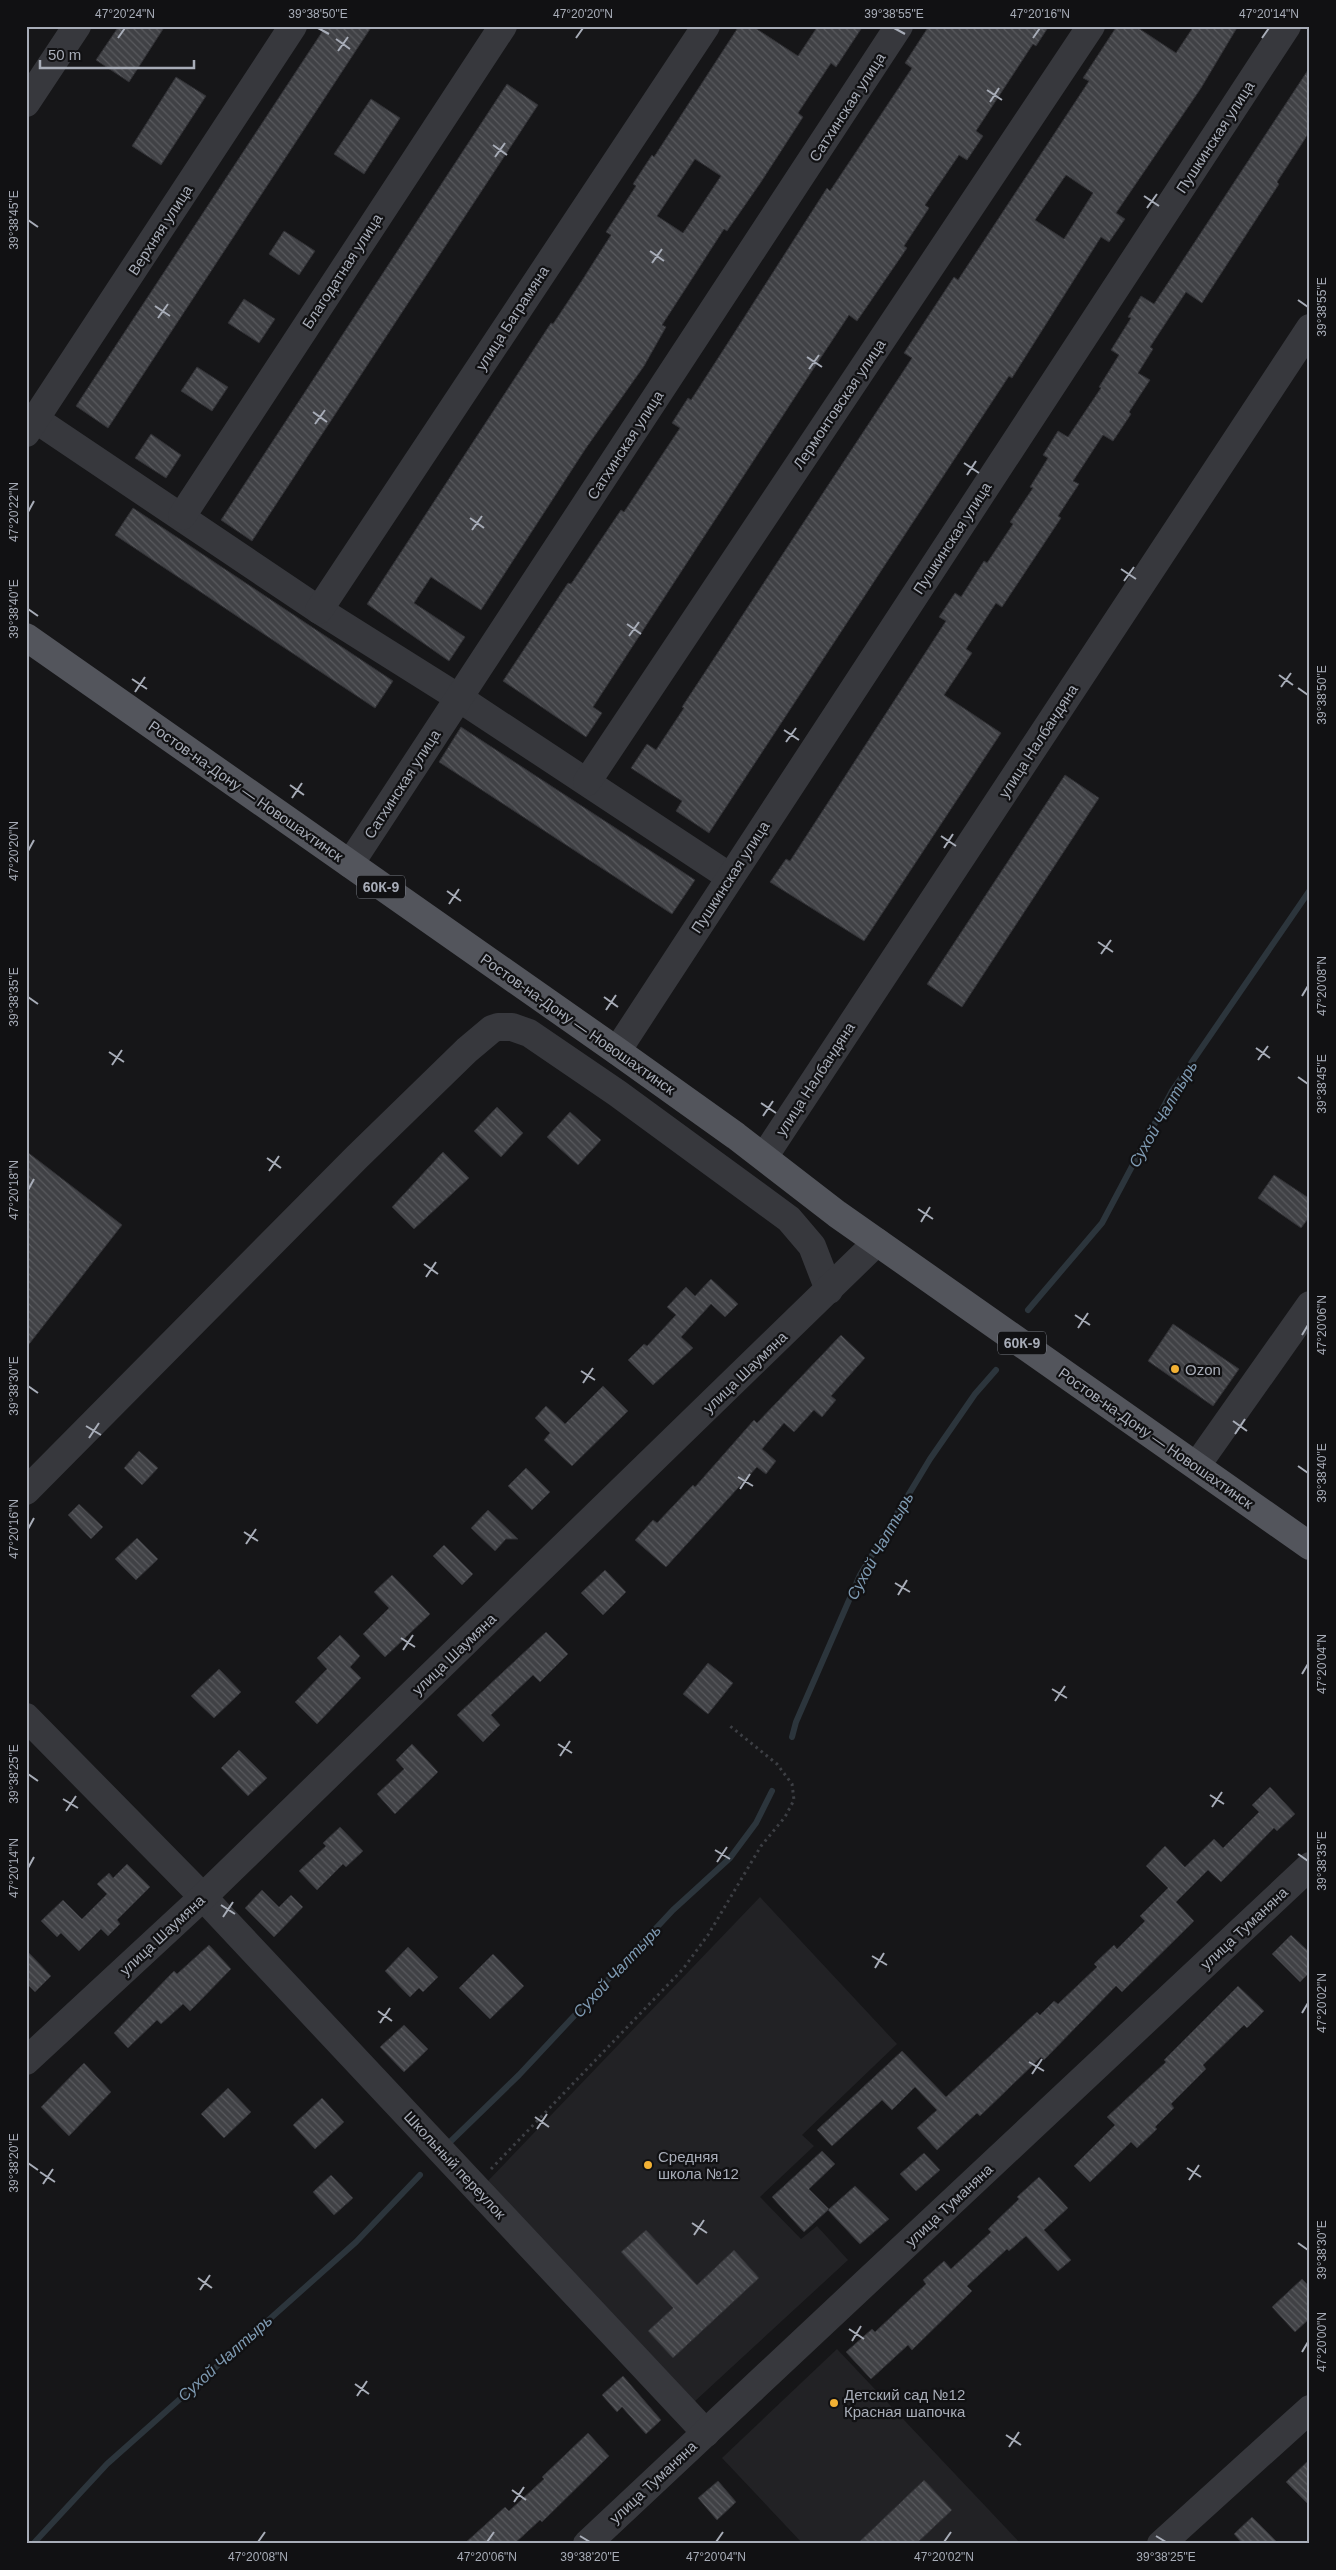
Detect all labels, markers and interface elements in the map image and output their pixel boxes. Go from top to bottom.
text: 47°20'24"N [95,7,155,21]
text: 39°38'50"E [288,7,348,21]
text: 47°20'20"N [553,7,613,21]
text: 39°38'55"E [864,7,924,21]
text: 47°20'16"N [1010,7,1070,21]
text: 47°20'14"N [1239,7,1299,21]
scale bar [40,38,194,70]
text: 50 m [48,46,81,63]
street label: Сатхинская улица [805,49,889,165]
street label: Пушкинская улица [1173,77,1258,196]
street label: Верхняя улица [125,181,196,278]
text: 39°38'45"E [7,190,21,250]
street label: Благодатная улица [298,210,386,332]
street label: улица Баграмяна [472,262,552,373]
text: 39°38'55"E [1315,277,1329,337]
street label: Лермонтовская улица [789,335,889,472]
street label: Сатхинская улица [583,387,667,503]
street label: Пушкинская улица [910,478,995,597]
text: 47°20'22"N [7,482,21,542]
text: 39°38'40"E [7,579,21,639]
text: 39°38'50"E [1315,665,1329,725]
street label: улица Налбандяна [995,681,1081,801]
street label: Ростов-на-Дону — Новошахтинск [146,717,347,865]
street label: Сатхинская улица [360,726,444,842]
street label: Пушкинская улица [688,817,773,936]
text: 47°20'20"N [7,821,21,881]
road number: 60К-9 [357,876,405,899]
street label: Ростов-на-Дону — Новошахтинск [478,950,679,1098]
text: 47°20'08"N [1315,956,1329,1016]
text: 39°38'35"E [7,967,21,1027]
street label: улица Налбандяна [772,1019,858,1139]
text: 39°38'45"E [1315,1054,1329,1114]
water label: Сухой Чалтырь [1126,1058,1200,1170]
text: 47°20'18"N [7,1160,21,1220]
text: 47°20'06"N [1315,1295,1329,1355]
street label: улица Шаумяна [700,1327,791,1416]
road number: 60К-9 [998,1332,1046,1355]
text: 39°38'30"E [7,1356,21,1416]
place label: Ozon [1185,1361,1221,1378]
marker: Ozon [1169,1363,1181,1375]
street label: Ростов-на-Дону — Новошахтинск [1056,1364,1257,1512]
text: 39°38'40"E [1315,1443,1329,1503]
water label: Сухой Чалтырь [843,1489,917,1603]
text: 47°20'16"N [7,1499,21,1559]
street label: улица Шаумяна [409,1609,500,1698]
text: 47°20'04"N [1315,1634,1329,1694]
text: 39°38'25"E [7,1744,21,1804]
text: 39°38'35"E [1315,1831,1329,1891]
text: 47°20'14"N [7,1838,21,1898]
street label: улица Туманяна [1197,1883,1292,1973]
street label: улица Шаумяна [116,1891,208,1979]
water label: Сухой Чалтырь [570,1921,664,2021]
text: 47°20'02"N [1315,1973,1329,2033]
street label: Школьный переулок [401,2108,509,2223]
text: 39°38'20"E [7,2133,21,2193]
place label: Средняя школа №12 [658,2148,739,2182]
marker: Средняя школа №12 [642,2159,654,2171]
street label: улица Туманяна [902,2160,997,2250]
text: 39°38'30"E [1315,2220,1329,2280]
water label: Сухой Чалтырь [175,2311,275,2405]
text: 47°20'00"N [1315,2312,1329,2372]
place label: Детский сад №12 Красная шапочка [844,2386,966,2420]
marker: Детский сад №12 Красная шапочка [828,2397,840,2409]
street label: улица Туманяна [606,2437,701,2527]
text: 47°20'08"N [228,2550,288,2564]
text: 47°20'06"N [457,2550,517,2564]
text: 39°38'20"E [560,2550,620,2564]
text: 47°20'04"N [686,2550,746,2564]
text: 47°20'02"N [914,2550,974,2564]
text: 39°38'25"E [1136,2550,1196,2564]

